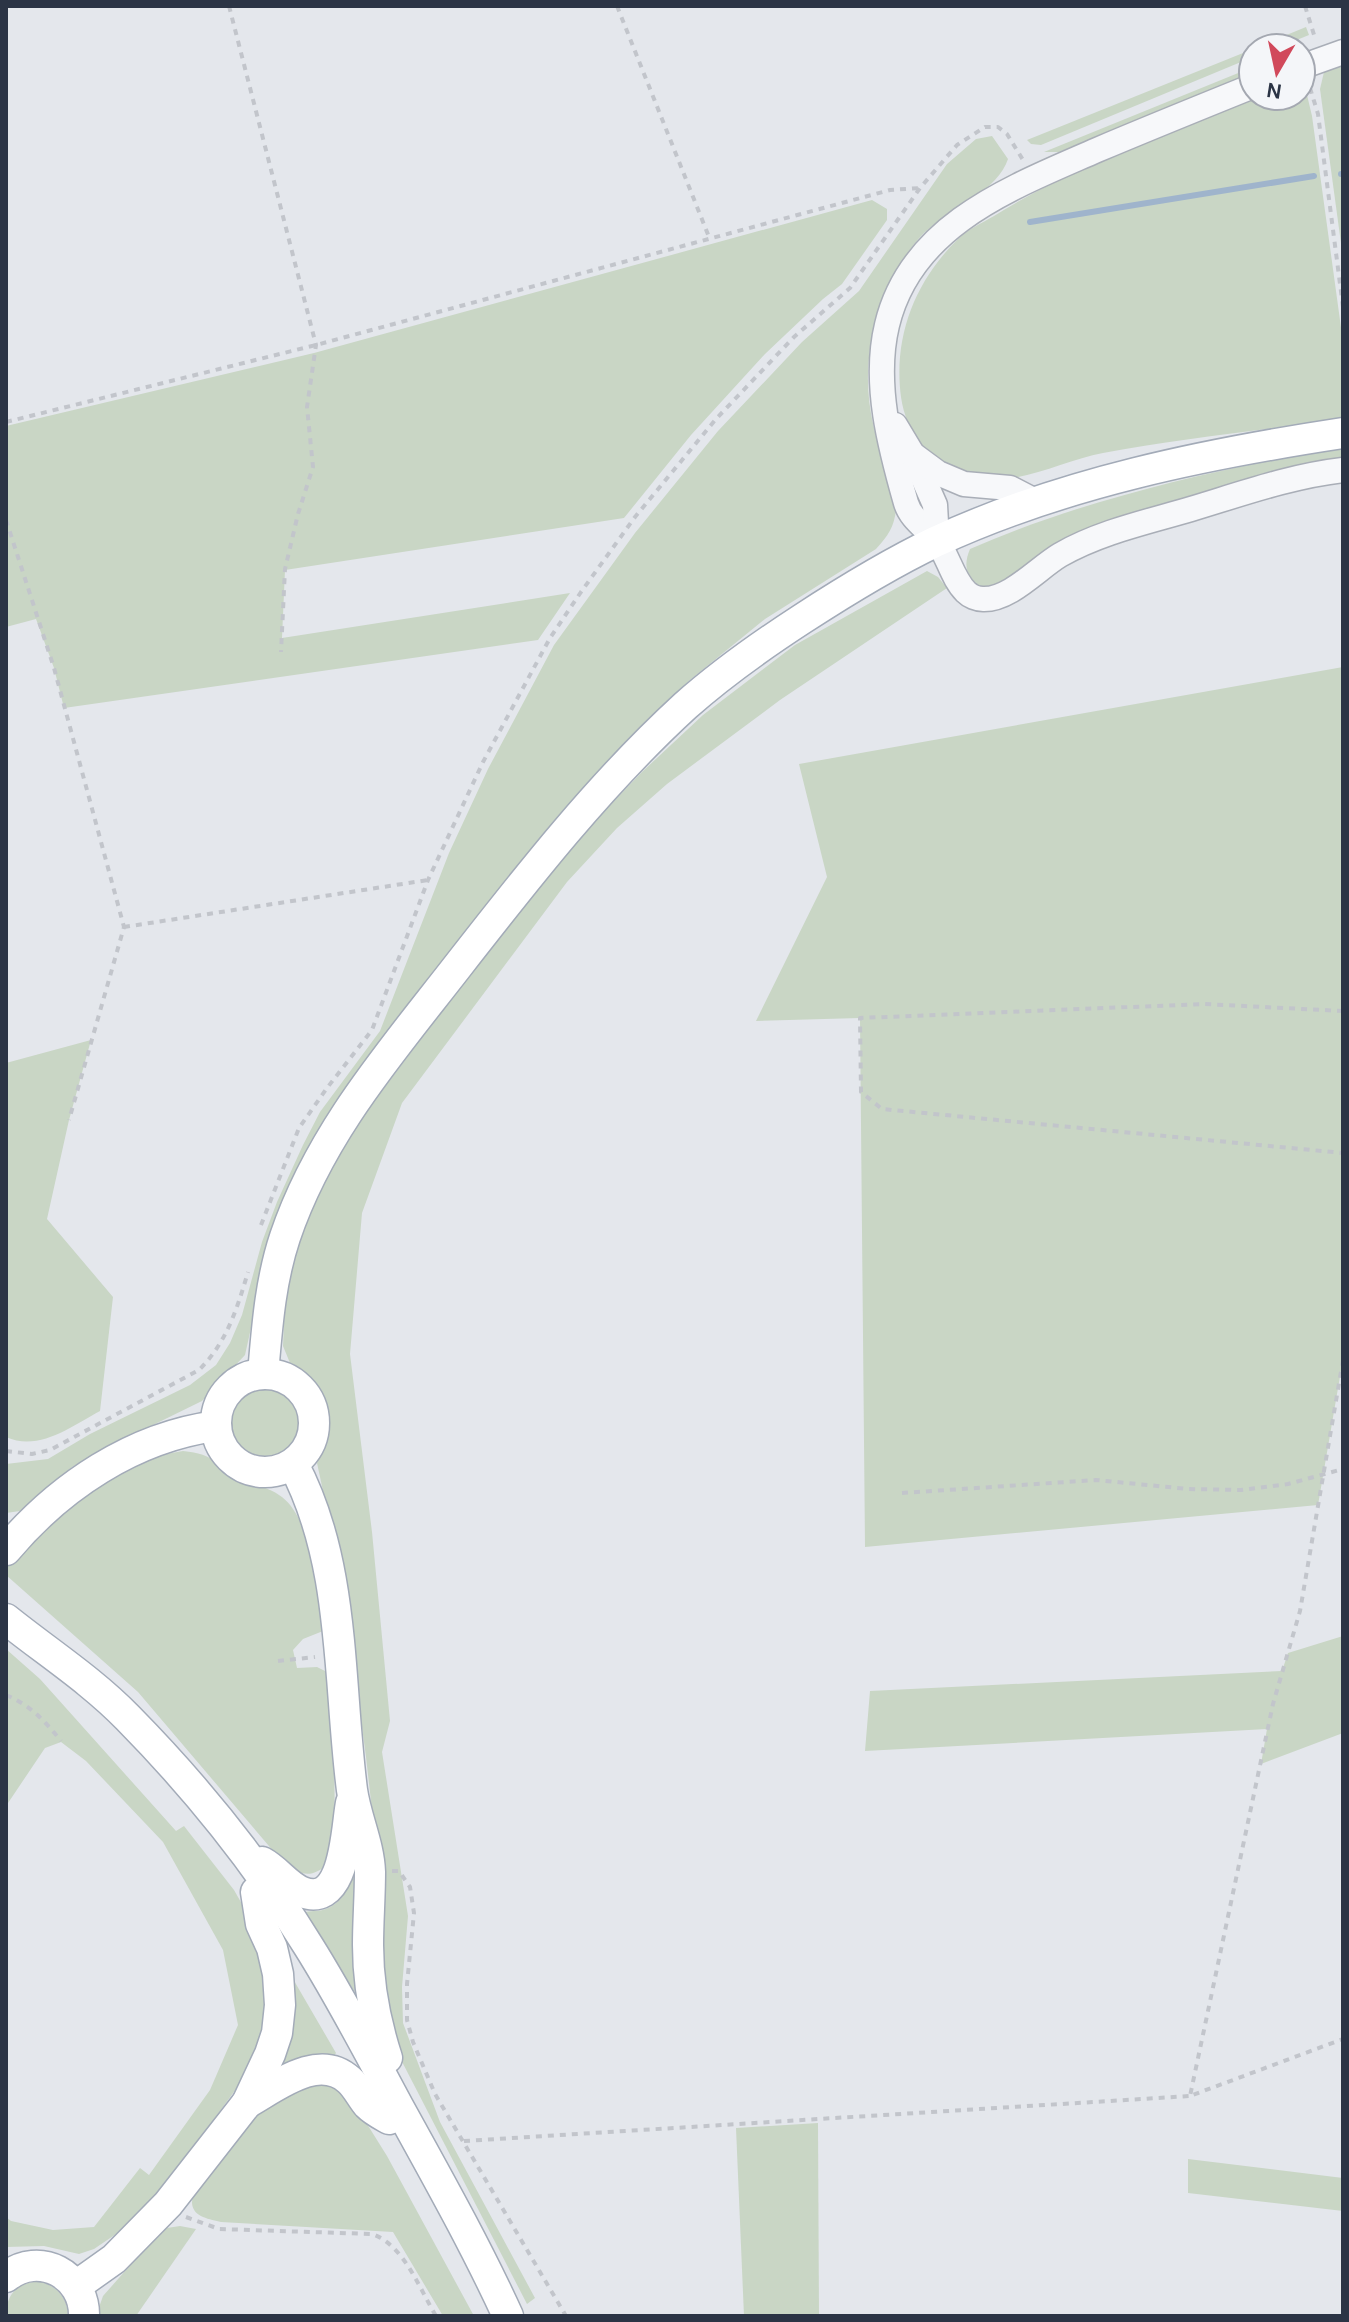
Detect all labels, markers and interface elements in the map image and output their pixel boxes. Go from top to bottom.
north arrow [1237,32,1317,112]
text: N [1264,77,1284,105]

